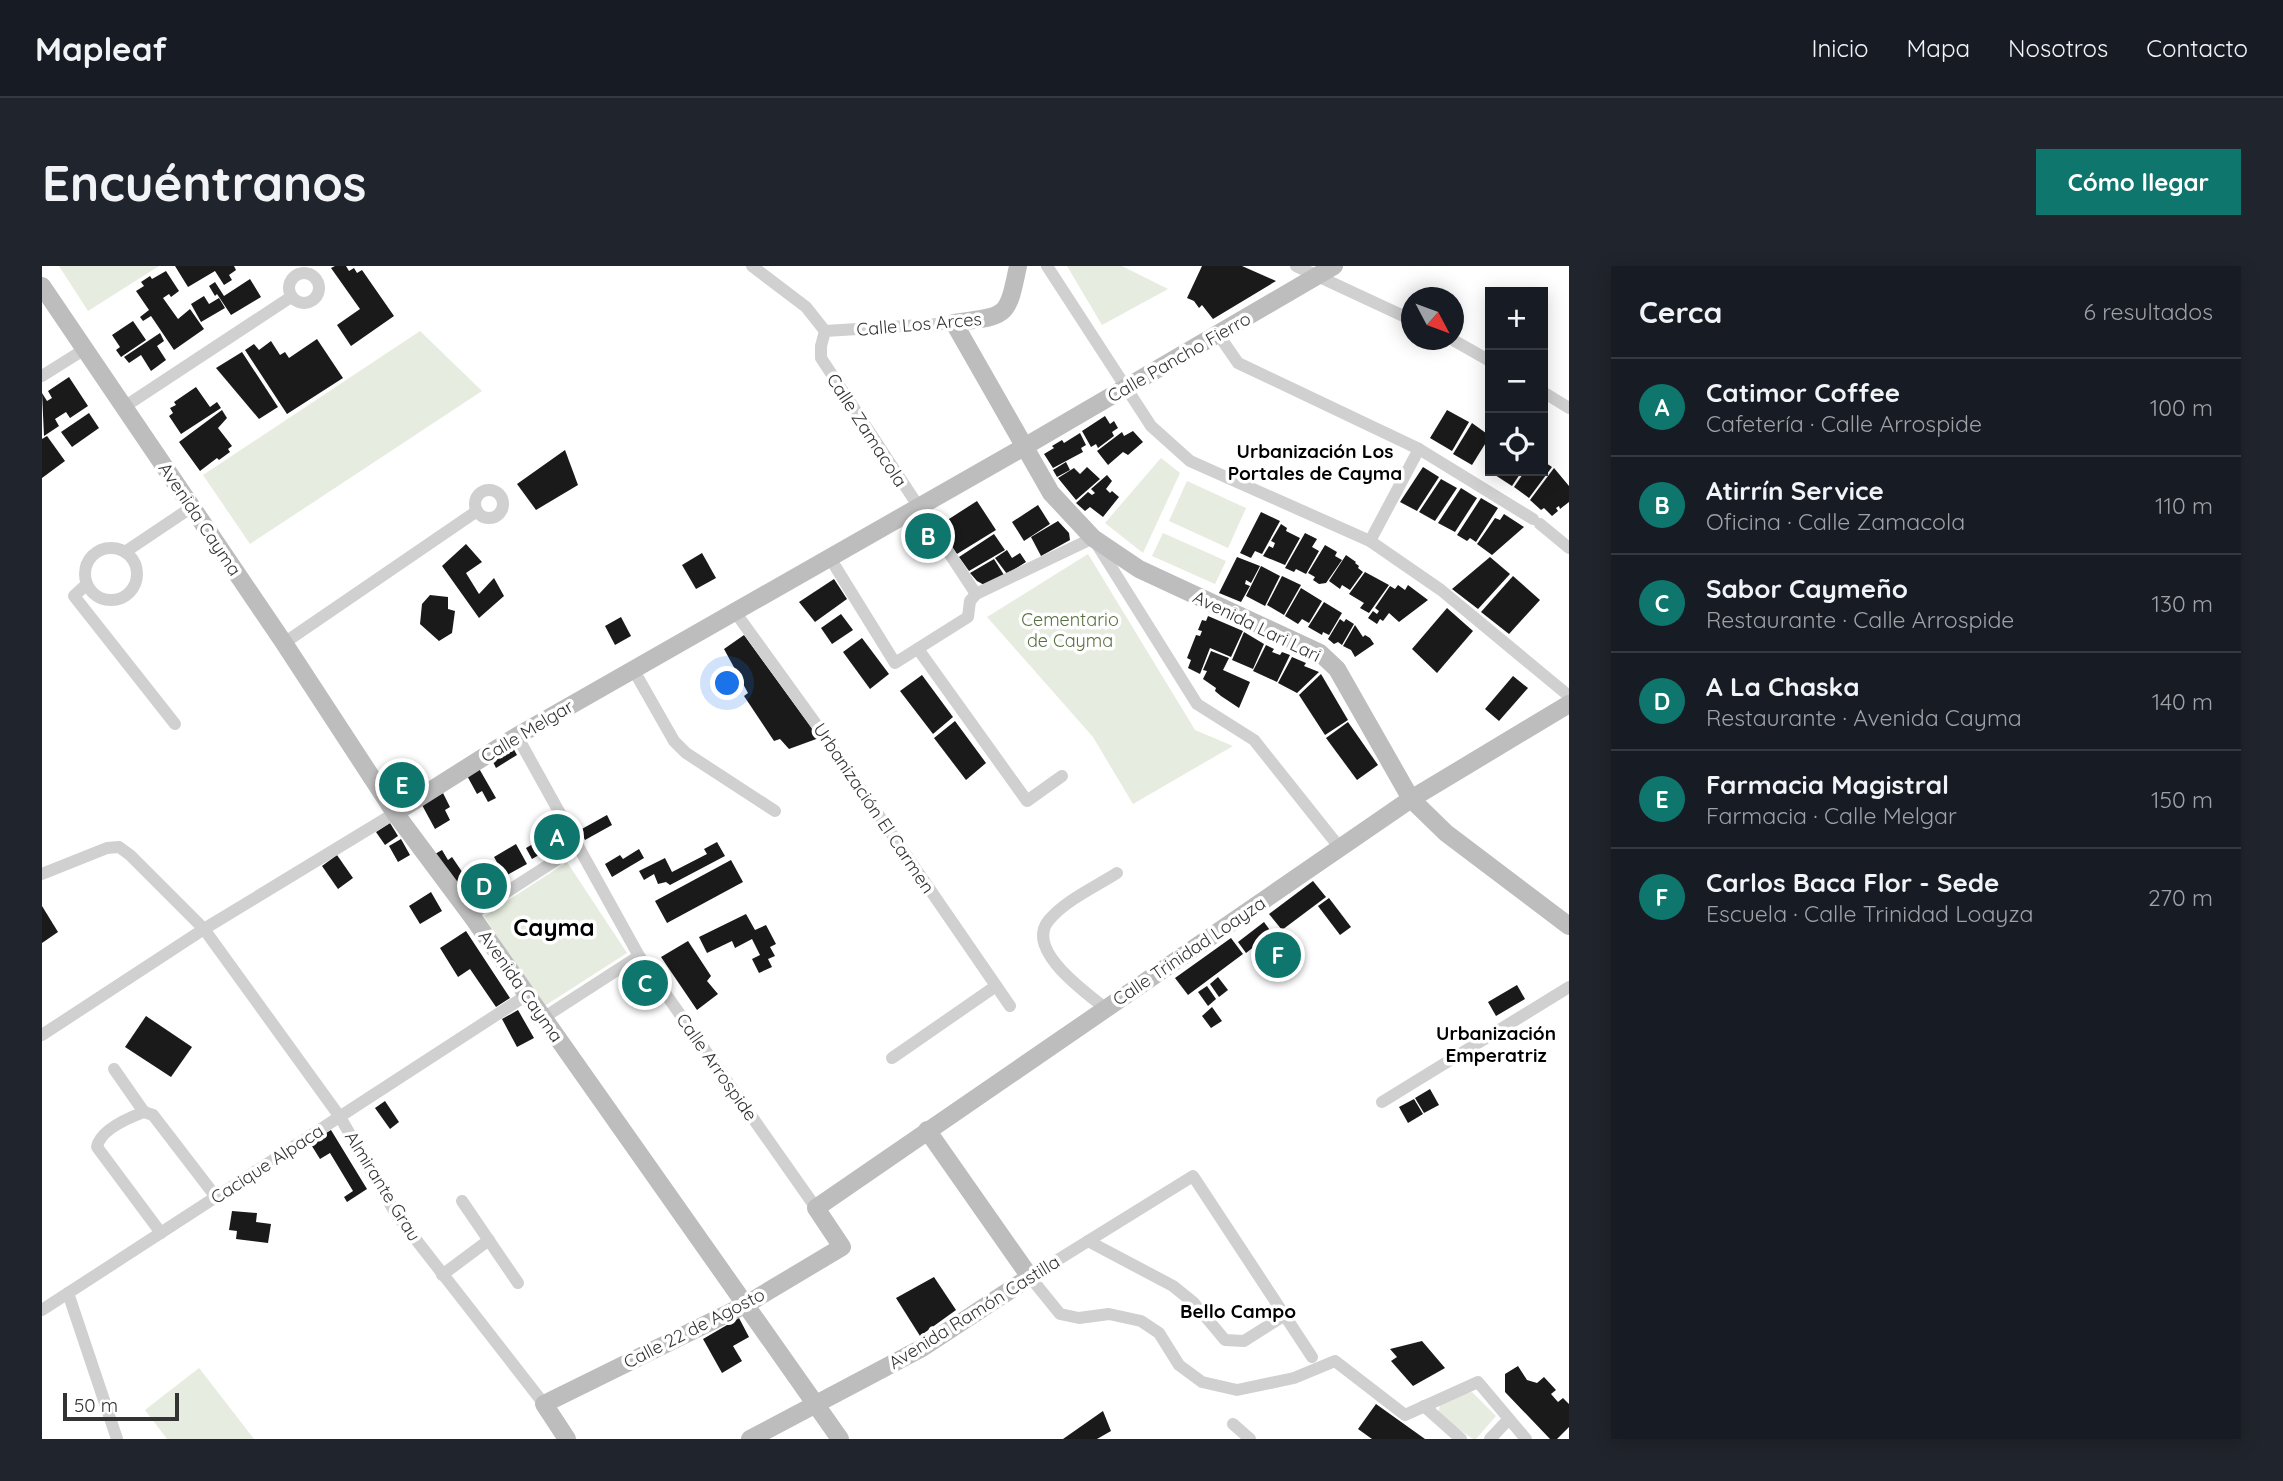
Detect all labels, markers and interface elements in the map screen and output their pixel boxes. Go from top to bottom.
text: Mapleaf [35,28,167,69]
text: Inicio [1811,33,1869,63]
text: Mapa [1907,33,1970,63]
text: Nosotros [2008,33,2108,63]
text: Contacto [2146,33,2248,63]
button: Cómo llegar [2036,149,2241,215]
text: Encuéntranos [42,152,366,213]
north arrow [1401,287,1464,350]
map controls [1485,287,1548,476]
button: + [1485,287,1548,350]
text: Cerca [1639,293,1722,331]
text: 6 resultados [2084,297,2213,326]
street label: Calle Los Arces [855,307,983,341]
street label: Calle Pancho Fierro [1103,307,1255,407]
button: − [1485,350,1548,413]
street label: Calle Zamacola [822,369,912,491]
text: Catimor Coffee [1706,376,1900,409]
text: A [1655,393,1669,422]
text: 100 m [2150,393,2213,422]
text: Cafetería · Calle Arrospide [1706,409,1982,438]
button: locate [1485,413,1548,476]
district label: Urbanización Los Portales de Cayma [1228,439,1402,485]
street label: Avenida Cayma [154,458,246,580]
text: Atirrín Service [1706,474,1884,507]
text: B [1654,491,1670,520]
text: 110 m [2155,491,2213,520]
text: Oficina · Calle Zamacola [1706,507,1965,536]
pin: B [905,510,951,562]
text: Sabor Caymeño [1706,572,1908,605]
street label: Avenida Lari Lari [1189,585,1325,667]
text: C [1655,589,1669,618]
text: 130 m [2151,589,2213,618]
text: Restaurante · Calle Arrospide [1706,605,2014,634]
park label: Cementario de Cayma [1021,608,1119,652]
your location [710,666,744,700]
text: A La Chaska [1706,670,1860,703]
text: D [1654,687,1670,716]
text: 140 m [2152,687,2213,716]
street label: Calle Melgar [477,694,577,768]
text: Restaurante · Avenida Cayma [1706,703,2022,732]
street label: Urbanización El Carmen [808,718,940,898]
pin: E [379,759,425,811]
text: Farmacia Magistral [1706,768,1949,801]
text: E [1655,785,1669,814]
text: 150 m [2151,785,2213,814]
text: Farmacia · Calle Melgar [1706,801,1957,830]
pin: A [534,811,580,863]
pin: D [461,860,507,912]
text: Carlos Baca Flor - Sede [1706,866,1999,899]
text: F [1656,883,1668,912]
text: 270 m [2148,883,2213,912]
street label: Calle Trinidad Loayza [1108,891,1270,1011]
text: Escuela · Calle Trinidad Loayza [1706,899,2033,928]
district label: Cayma [513,912,595,942]
street label: Avenida Cayma [474,925,568,1047]
pin: F [1255,929,1301,981]
pin: C [622,957,668,1009]
street label: Calle Arrospide [671,1009,763,1125]
district label: Urbanización Emperatriz [1436,1021,1556,1067]
street label: Cacique Alpaca [206,1119,328,1209]
street label: Almirante Grau [340,1127,426,1245]
street label: Avenida Ramón Castilla [884,1250,1064,1374]
street label: Calle 22 de Agosto [620,1282,768,1374]
district label: Bello Campo [1180,1299,1296,1323]
scale bar [63,1390,178,1422]
text: 50 m [74,1393,118,1417]

